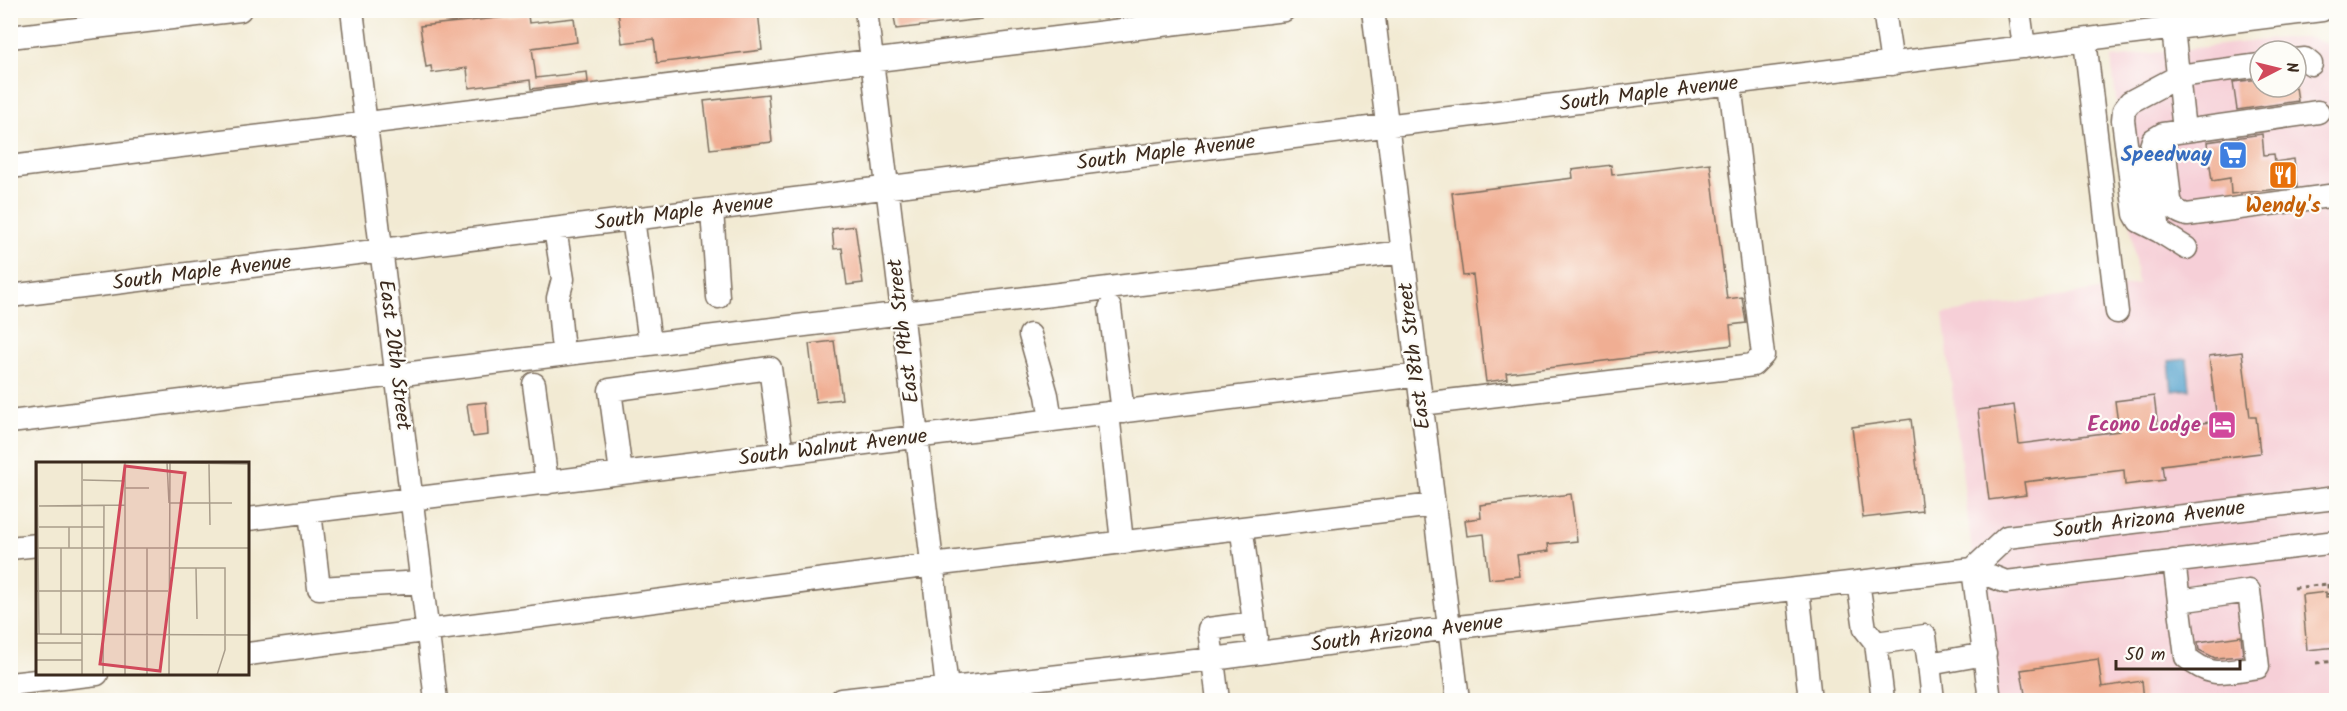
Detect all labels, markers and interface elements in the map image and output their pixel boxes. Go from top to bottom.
north arrow [2248,39,2308,99]
text: N [2278,61,2304,74]
street label: South Maple Avenue [1558,67,1741,121]
street label: South Maple Avenue [1075,126,1258,180]
place label: Speedway [2121,139,2212,172]
supermarket icon: Speedway [2217,139,2249,171]
restaurant icon: Wendy's [2267,159,2299,191]
street label: South Maple Avenue [593,186,776,240]
place label: Wendy's [2245,190,2321,223]
street label: South Maple Avenue [111,246,294,300]
street label: East 19th Street [879,256,929,405]
street label: East 20th Street [368,278,420,433]
street label: East 18th Street [1390,280,1440,431]
place label: Econo Lodge [2088,409,2201,442]
hotel icon: Econo Lodge [2206,409,2238,441]
street label: South Walnut Avenue [737,420,930,476]
inset map [36,462,249,675]
street label: South Arizona Avenue [2051,492,2247,548]
street label: South Arizona Avenue [1309,606,1505,662]
scale bar [2116,633,2240,671]
text: 50 m [2125,641,2165,670]

